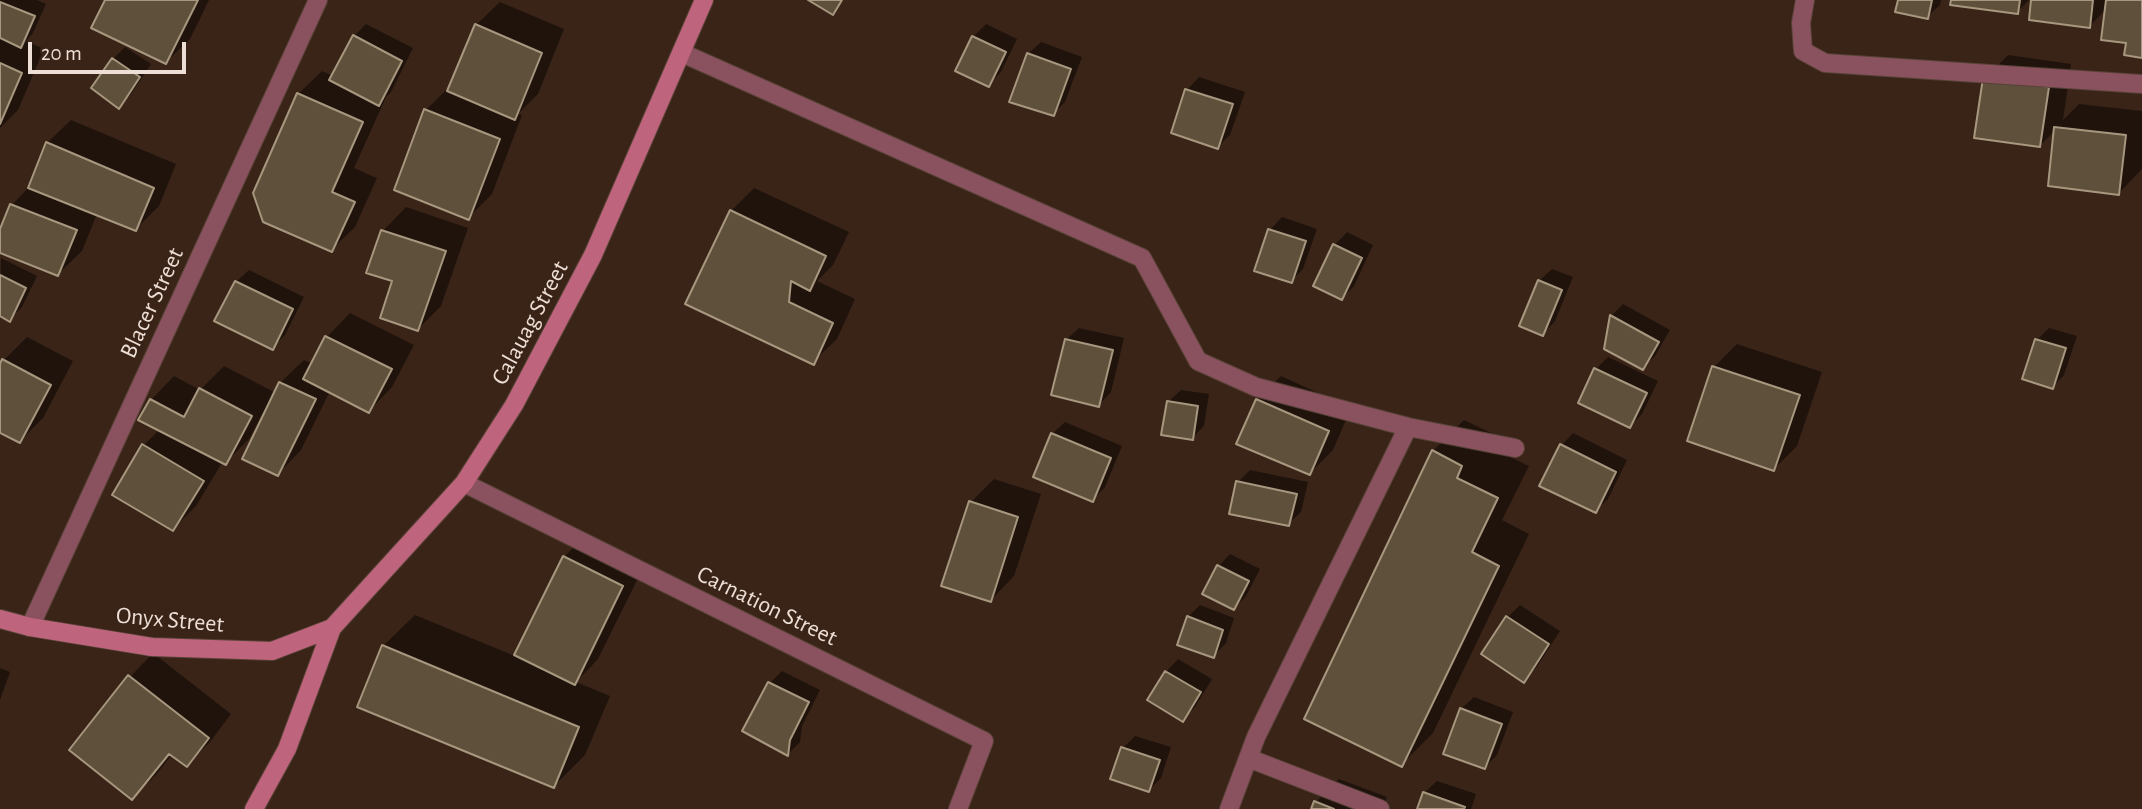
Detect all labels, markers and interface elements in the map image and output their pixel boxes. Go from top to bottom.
scale bar [32,28,189,72]
text: 20 m [41,43,82,64]
street label: Blacer Street [114,243,190,363]
street label: Calauag Street [485,256,575,390]
street label: Carnation Street [692,560,842,652]
street label: Onyx Street [115,601,225,639]

